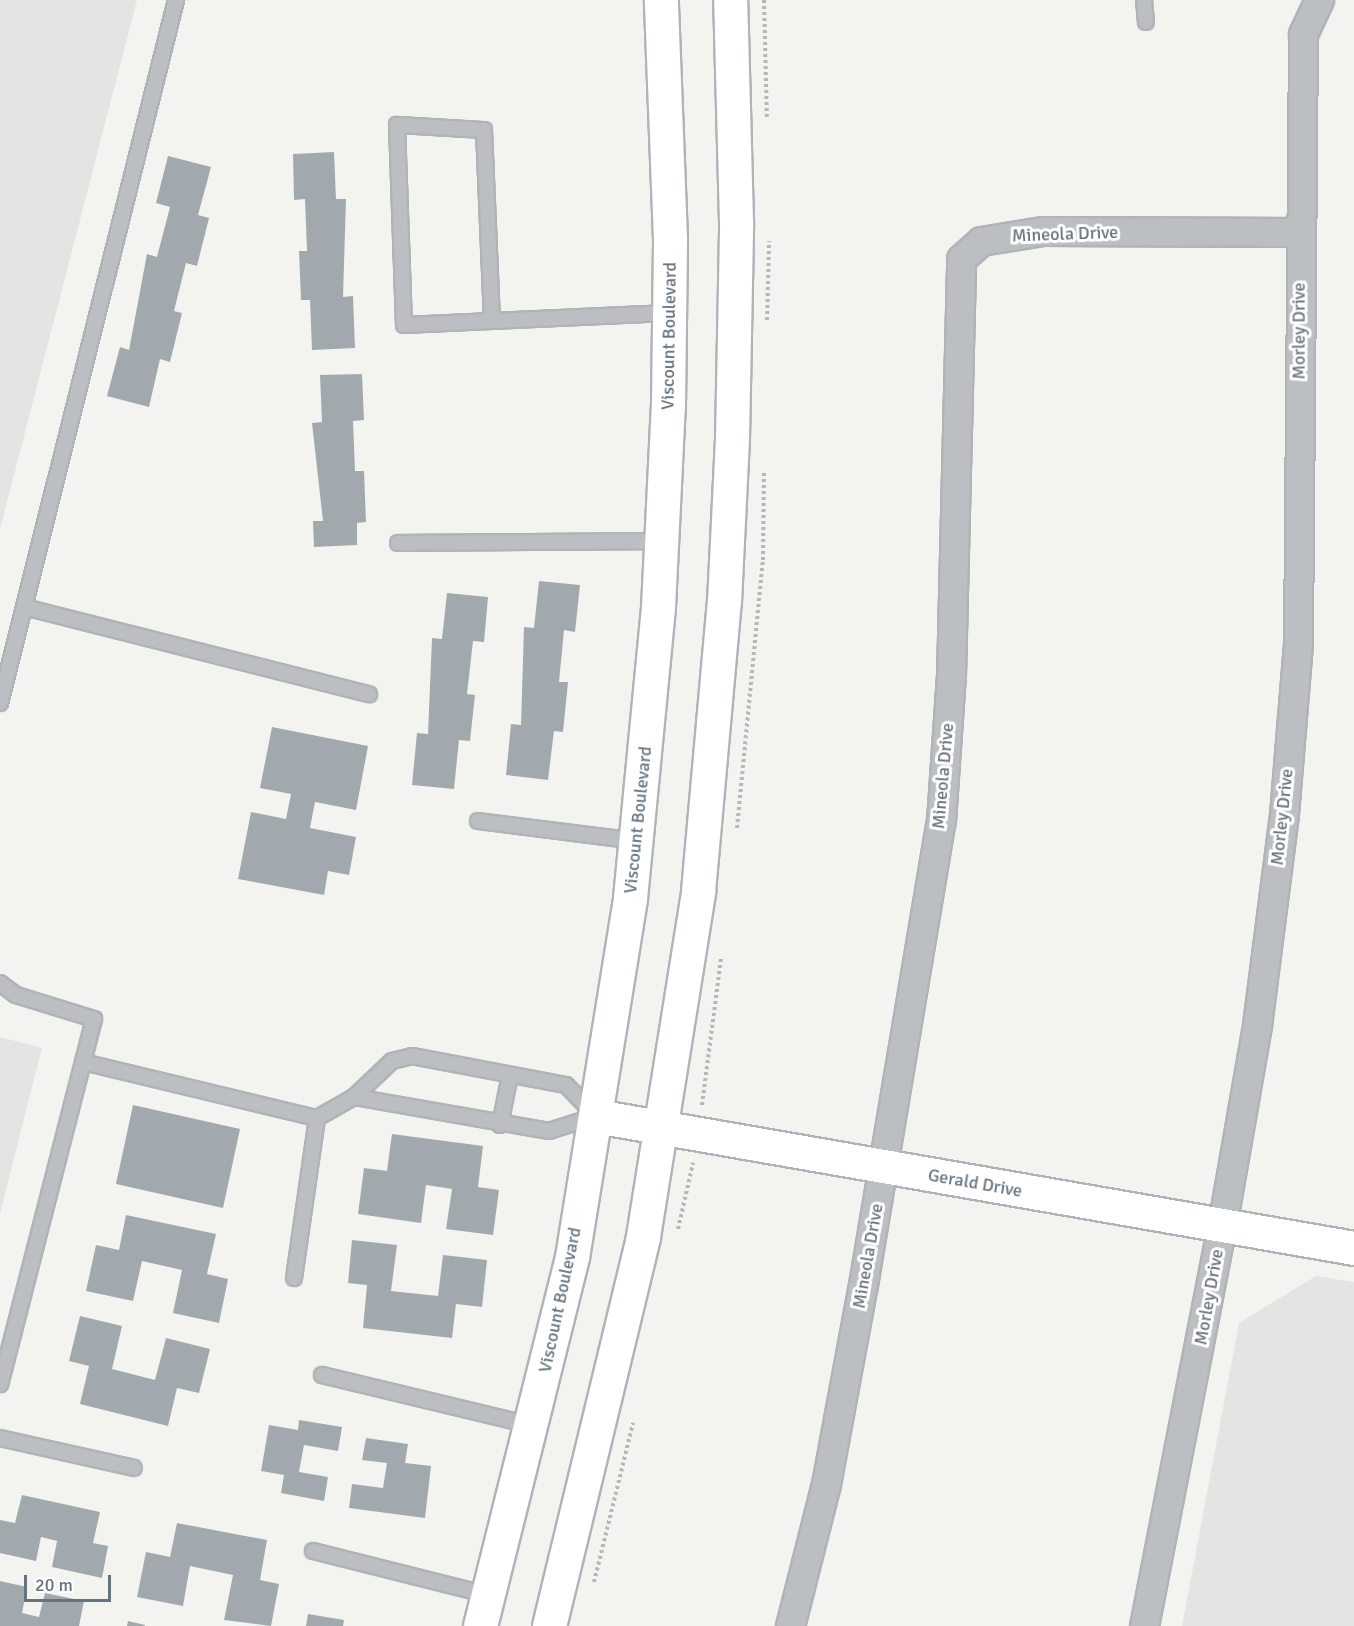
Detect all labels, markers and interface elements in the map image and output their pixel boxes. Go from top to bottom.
street label: Mineola Drive [1012,221,1118,247]
street label: Viscount Boulevard [657,262,681,410]
street label: Morley Drive [1288,282,1310,380]
street label: Mineola Drive [928,722,958,830]
street label: Viscount Boulevard [620,745,656,895]
street label: Morley Drive [1266,768,1298,866]
street label: Gerald Drive [926,1164,1024,1202]
street label: Mineola Drive [848,1202,888,1310]
street label: Viscount Boulevard [534,1225,586,1375]
street label: Morley Drive [1190,1247,1228,1347]
scale bar [27,1563,114,1601]
text: 20 m [35,1574,73,1596]

